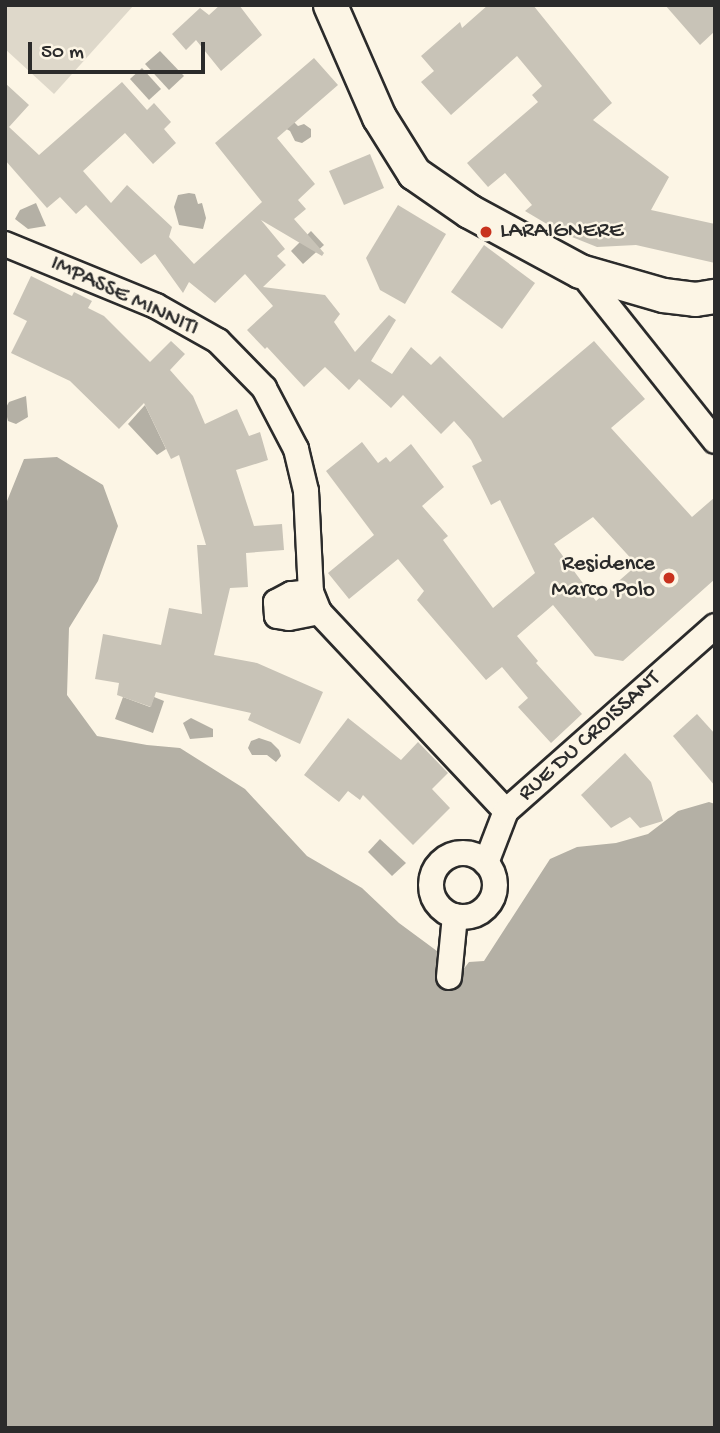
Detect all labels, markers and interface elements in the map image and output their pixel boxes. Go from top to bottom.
scale bar [32,28,208,72]
text: 50 m [41,41,84,66]
place label: LARAIGNERE [500,218,623,246]
marker: LARAIGNERE [478,224,494,240]
street label: IMPASSE MINNITI [46,251,202,343]
place label: Residence Marco Polo [551,551,655,605]
marker: Residence Marco Polo [661,570,677,586]
street label: RUE DU CROISSANT [513,666,667,808]

